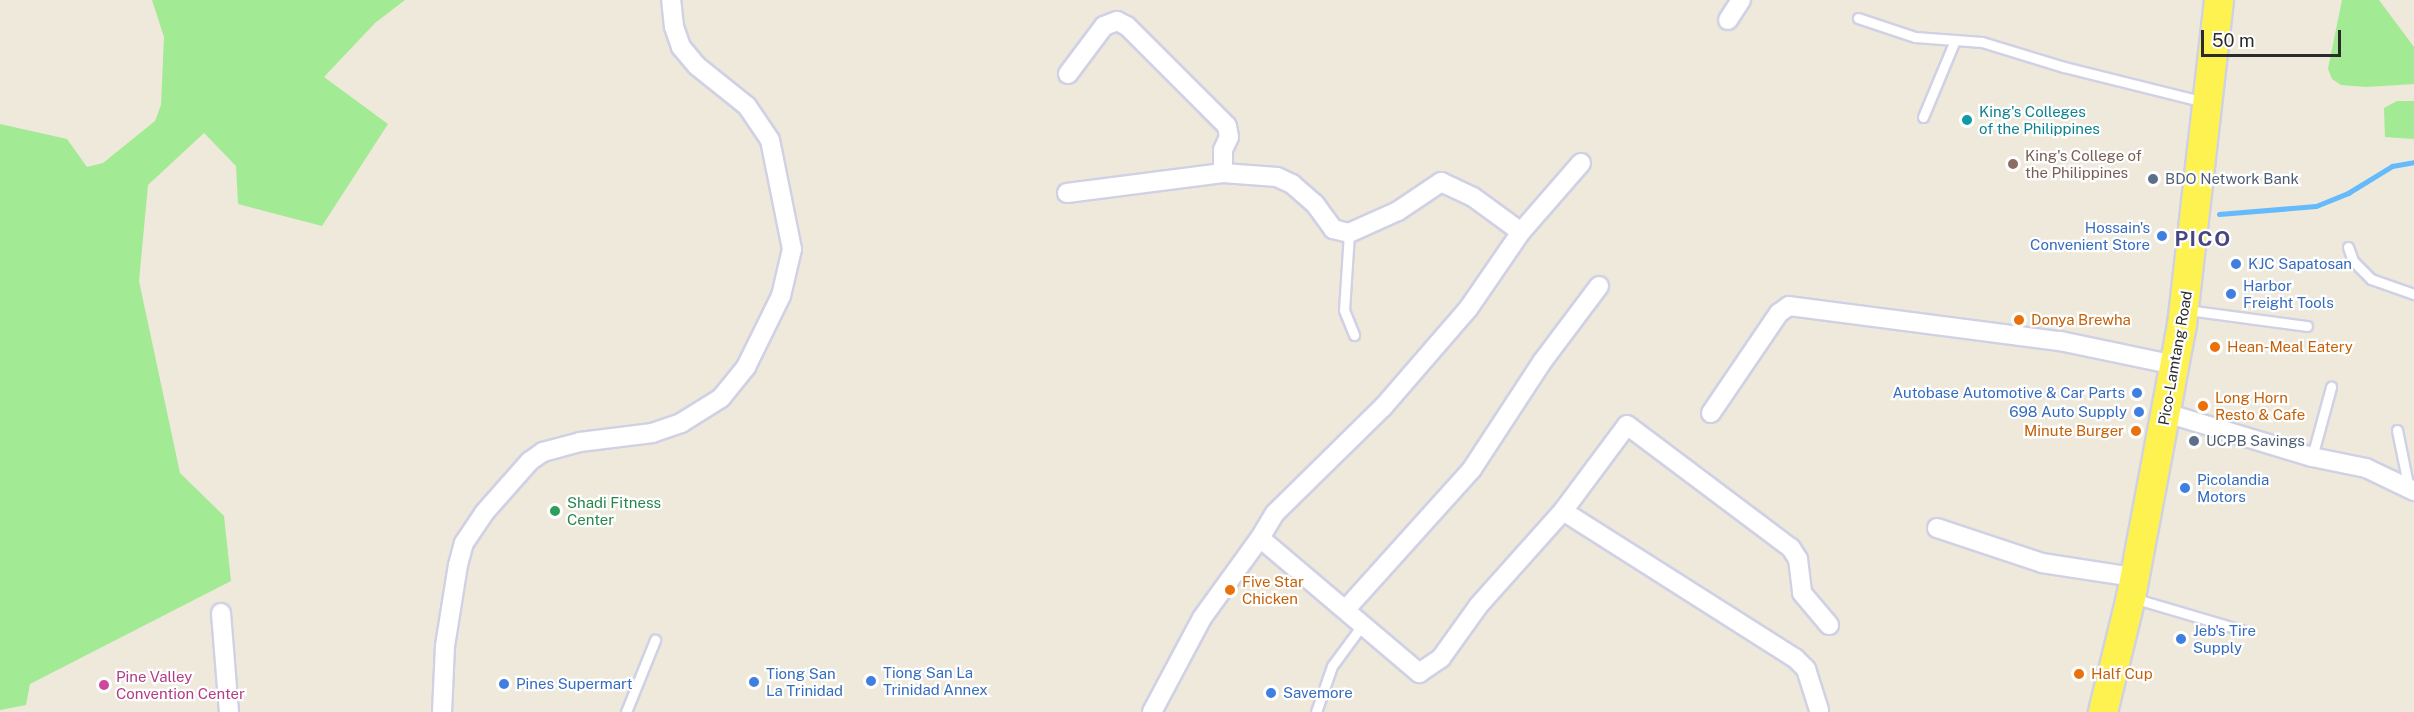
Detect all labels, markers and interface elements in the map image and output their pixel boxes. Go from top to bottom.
scale bar [2204,18,2344,56]
text: 50 m [2212,30,2255,51]
place label: King's Colleges of the Philippines [1979,102,2100,137]
marker: King's Colleges of the Philippines [1960,113,1974,127]
place label: King's College of the Philippines [2025,146,2142,181]
marker: King's College of the Philippines [2006,157,2020,171]
place label: BDO Network Bank [2165,170,2299,188]
marker: BDO Network Bank [2146,172,2160,186]
place label: Hossain's Convenient Store [2030,218,2150,253]
district label: PICO [2174,226,2232,252]
marker: Hossain's Convenient Store [2155,229,2169,243]
place label: KJC Sapatosan [2248,255,2352,273]
marker: KJC Sapatosan [2229,257,2243,271]
place label: Harbor Freight Tools [2243,276,2334,311]
marker: Harbor Freight Tools [2224,287,2238,301]
street label: Pico-Lamtang Road [2154,289,2196,427]
place label: Donya Brewha [2031,311,2131,329]
marker: Donya Brewha [2012,313,2026,327]
place label: Hean-Meal Eatery [2227,338,2353,356]
marker: Hean-Meal Eatery [2208,340,2222,354]
place label: Autobase Automotive & Car Parts [1892,384,2125,402]
marker: Autobase Automotive & Car Parts [2130,386,2144,400]
place label: Long Horn Resto & Cafe [2215,388,2305,423]
marker: Long Horn Resto & Cafe [2196,399,2210,413]
place label: 698 Auto Supply [2009,403,2127,421]
marker: 698 Auto Supply [2132,405,2146,419]
place label: Minute Burger [2024,422,2124,440]
marker: Minute Burger [2129,424,2143,438]
place label: UCPB Savings [2206,432,2305,450]
marker: UCPB Savings [2187,434,2201,448]
place label: Picolandia Motors [2197,470,2269,505]
marker: Picolandia Motors [2178,481,2192,495]
place label: Shadi Fitness Center [567,493,661,528]
marker: Shadi Fitness Center [548,504,562,518]
place label: Five Star Chicken [1242,572,1304,607]
marker: Five Star Chicken [1223,583,1237,597]
place label: Jeb's Tire Supply [2193,621,2256,656]
marker: Jeb's Tire Supply [2174,632,2188,646]
place label: Tiong San La Trinidad Annex [883,663,988,698]
place label: Tiong San La Trinidad [766,664,843,699]
place label: Half Cup [2091,665,2153,683]
place label: Pine Valley Convention Center [116,667,245,702]
marker: Half Cup [2072,667,2086,681]
marker: Tiong San La Trinidad Annex [864,674,878,688]
place label: Pines Supermart [516,675,633,693]
marker: Tiong San La Trinidad [747,675,761,689]
marker: Pines Supermart [497,677,511,691]
marker: Pine Valley Convention Center [97,678,111,692]
place label: Savemore [1283,684,1353,702]
marker: Savemore [1264,686,1278,700]

